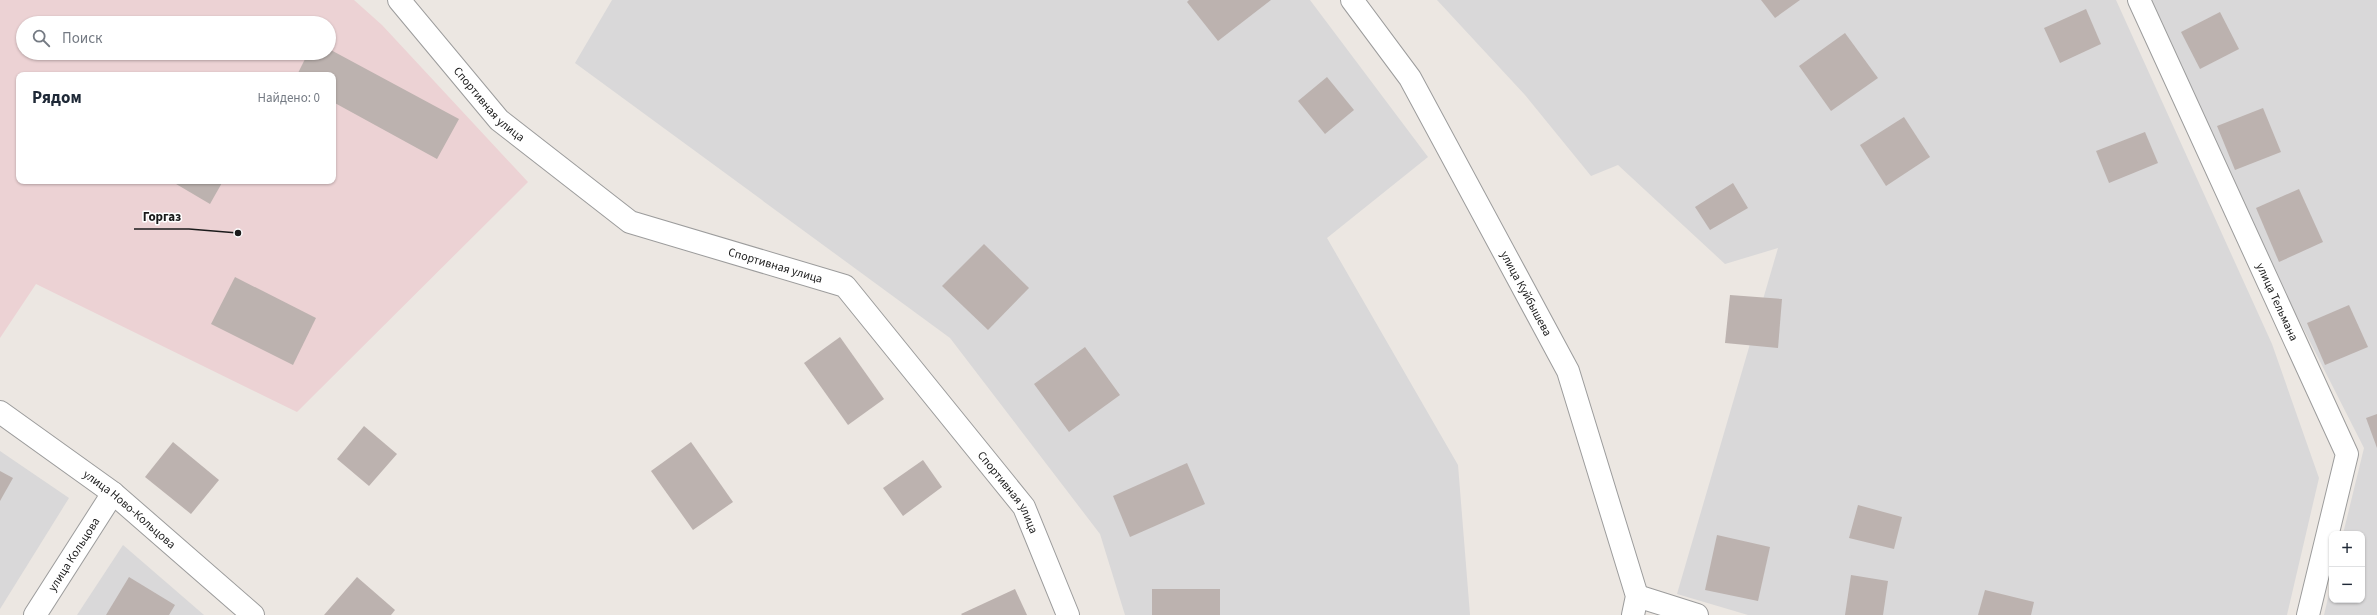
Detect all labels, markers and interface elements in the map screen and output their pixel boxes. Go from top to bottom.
search box [16,16,336,60]
icon: search [30,27,52,49]
text: Поиск [62,28,103,49]
street label: Спортивная улица [450,63,528,146]
text: Рядом [32,86,82,110]
text: Найдено: 0 [258,89,320,107]
callout: Горгаз [134,204,189,229]
text: Горгаз [143,208,181,226]
street label: Спортивная улица [726,243,825,287]
street label: улица Куйбышева [1496,248,1556,339]
street label: улица Тельмана [2252,260,2303,344]
street label: Спортивная улица [973,447,1042,536]
street label: улица Ново-Кольцова [80,466,180,553]
street label: улица Кольцова [44,514,104,595]
map controls [2329,531,2365,603]
button: + [2329,531,2365,567]
button: − [2329,567,2365,603]

